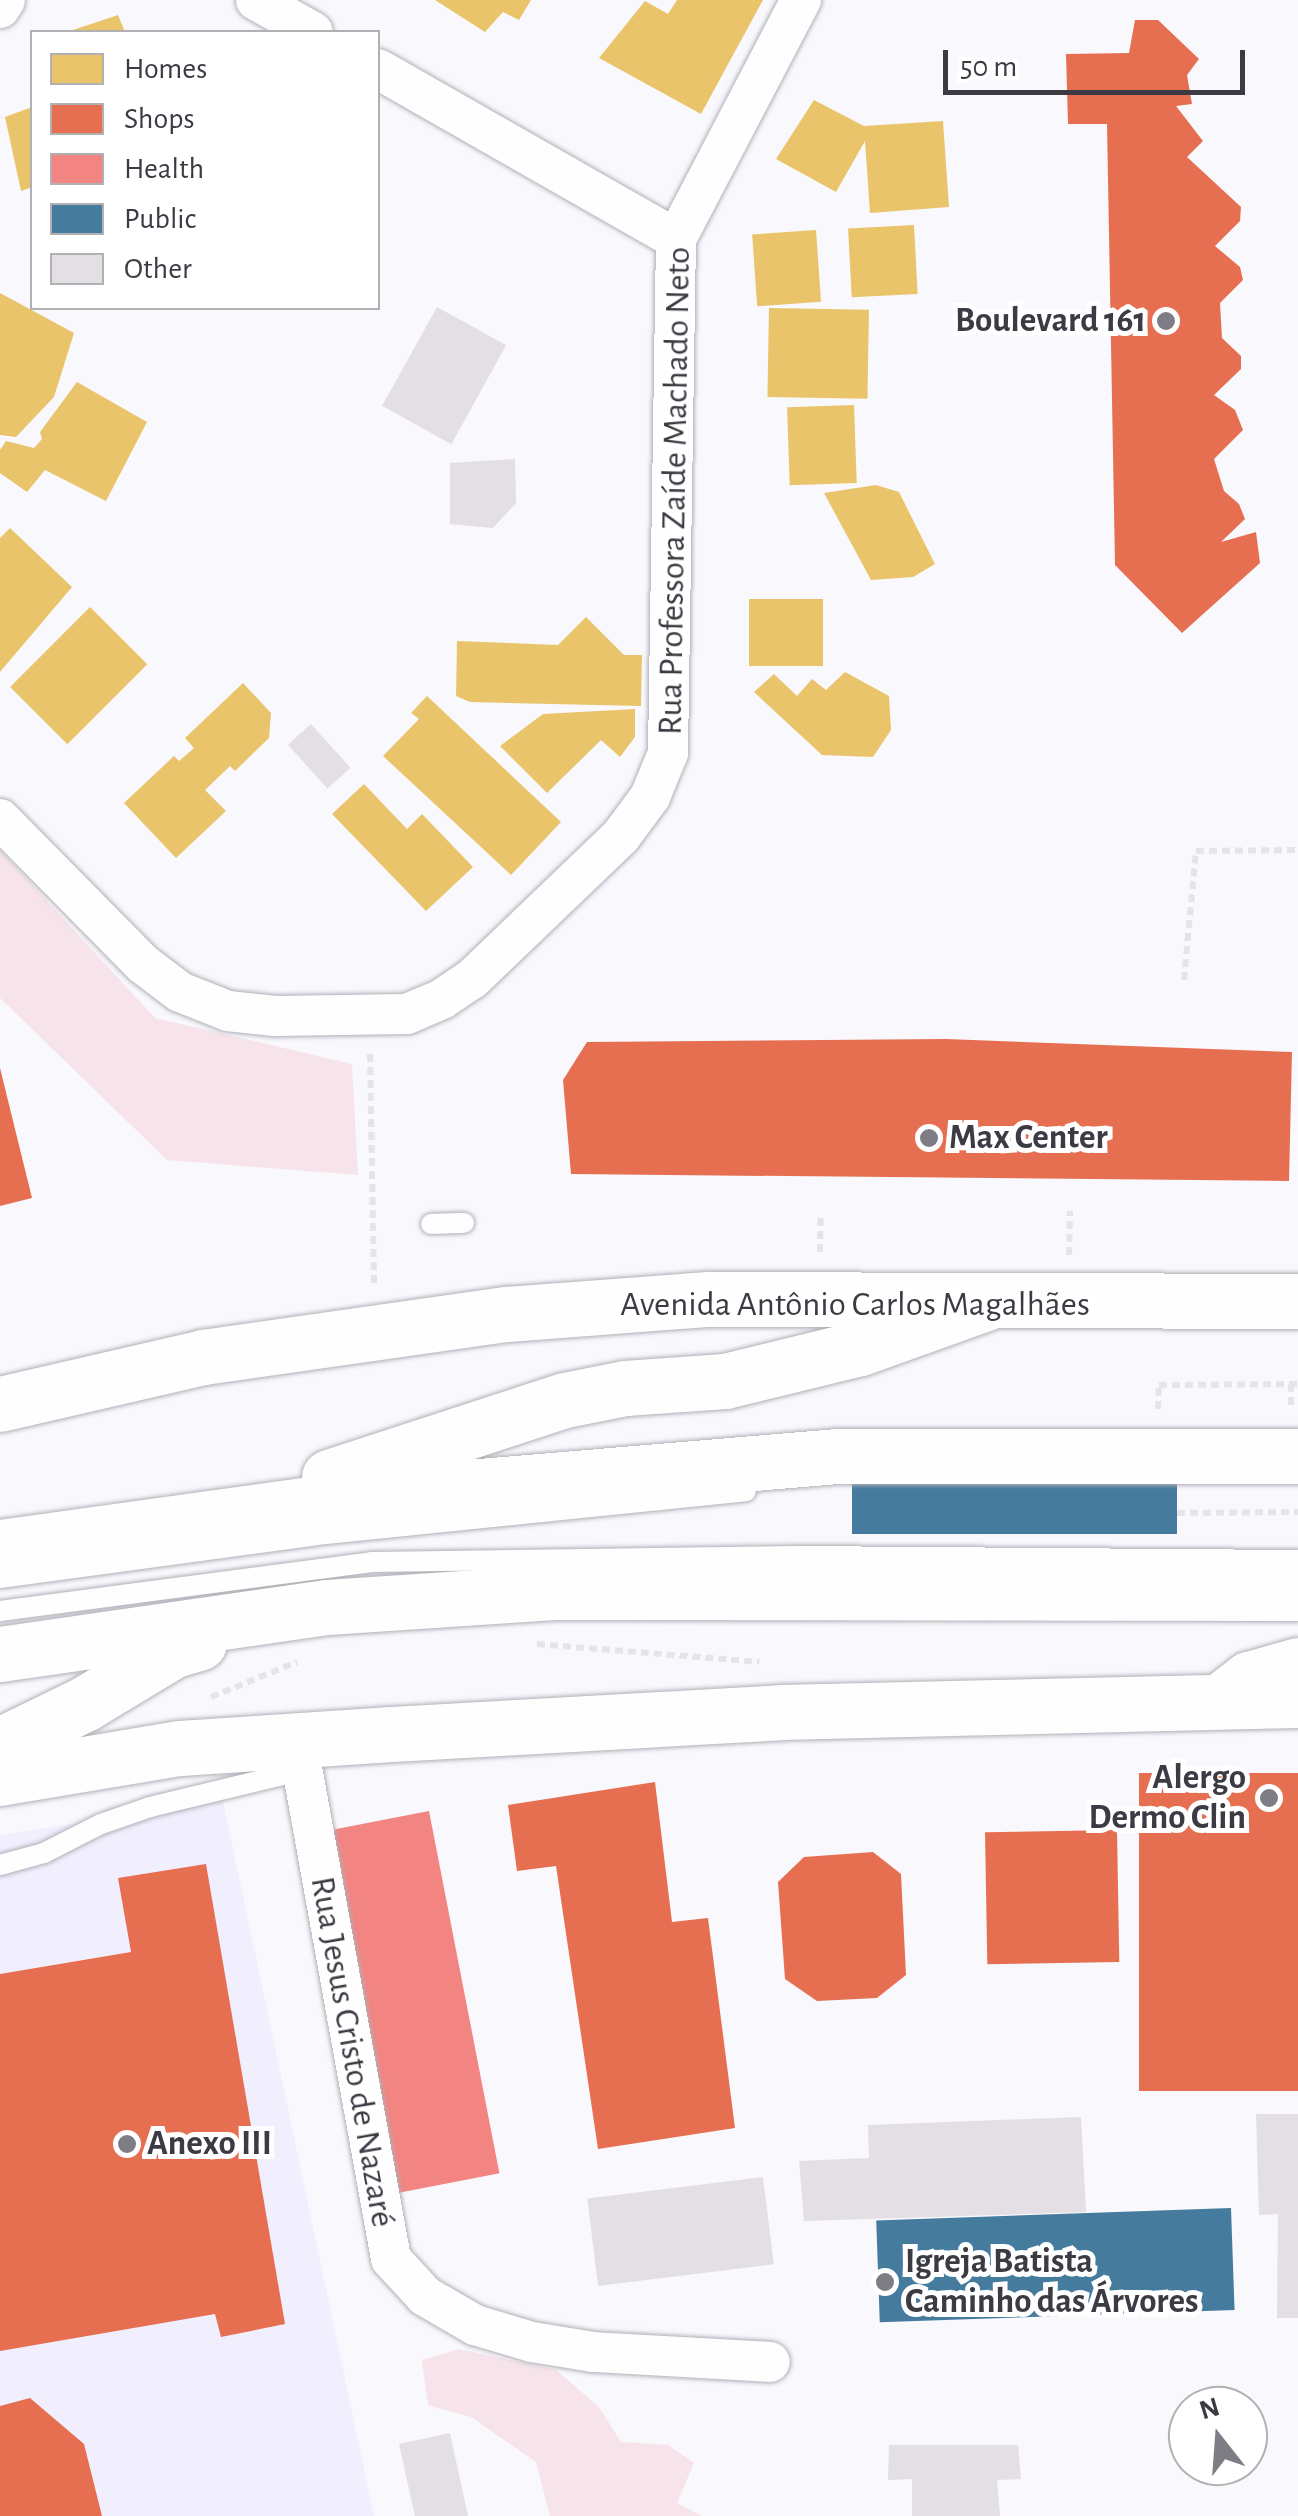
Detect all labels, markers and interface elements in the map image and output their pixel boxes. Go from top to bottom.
legend [30,30,380,310]
scale bar [948,30,1250,92]
text: 50 m [960,52,1017,82]
text: Homes [124,54,207,84]
text: Shops [124,104,195,134]
text: Health [124,154,204,184]
text: Public [124,204,196,234]
street label: Rua Professora Zaíde Machado Neto [650,246,700,736]
text: Other [124,254,192,284]
place label: Boulevard 161 [955,300,1146,342]
marker: Boulevard 161 [1155,310,1177,332]
place label: Max Center [949,1117,1108,1159]
marker: Max Center [918,1127,940,1149]
street label: Avenida Antônio Carlos Magalhães [620,1284,1090,1326]
place label: Alergo Dermo Clin [1089,1757,1246,1839]
marker: Alergo Dermo Clin [1256,1785,1282,1811]
street label: Rua Jesus Cristo de Nazaré [300,1873,404,2231]
place label: Anexo III [147,2123,272,2165]
marker: Anexo III [116,2133,138,2155]
place label: Igreja Batista Caminho das Árvores [905,2241,1198,2323]
marker: Igreja Batista Caminho das Árvores [874,2271,896,2293]
north arrow [1168,2386,1268,2486]
text: N [1196,2393,1223,2425]

